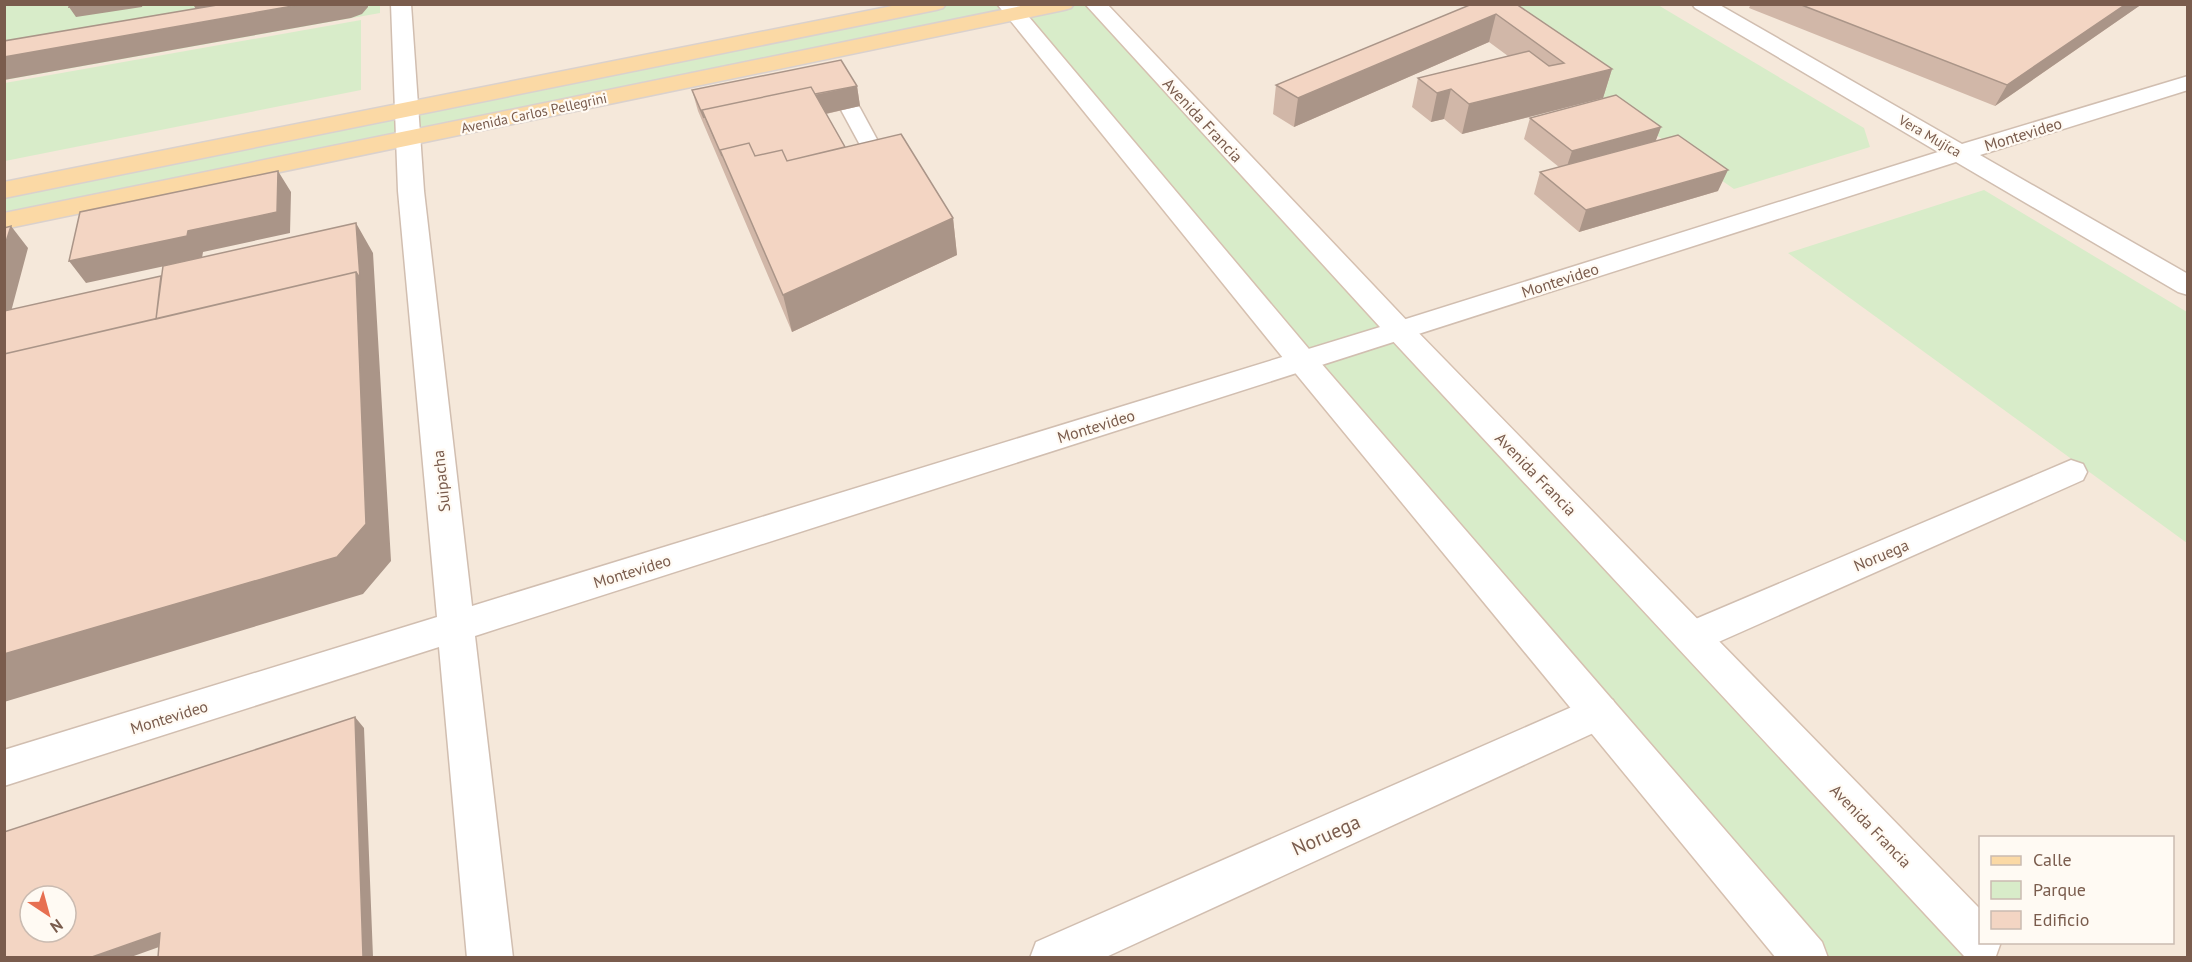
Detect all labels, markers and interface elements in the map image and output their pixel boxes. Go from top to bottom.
street label: Avenida Francia [1159,74,1247,166]
street label: Avenida Carlos Pellegrini [459,89,609,137]
street label: Vera Mujíca [1895,110,1964,161]
street label: Montevideo [1982,113,2064,155]
street label: Montevideo [1519,258,1601,302]
street label: Montevideo [1055,405,1137,447]
street label: Avenida Francia [1491,428,1581,520]
street label: Suipacha [428,449,454,513]
street label: Noruega [1850,534,1912,576]
street label: Montevideo [591,550,673,592]
street label: Montevideo [128,696,210,738]
street label: Avenida Francia [1826,780,1916,872]
street label: Noruega [1288,808,1364,862]
legend [1979,836,2174,944]
text: Calle [2033,848,2072,871]
text: Parque [2033,878,2086,901]
north arrow [18,884,78,944]
text: Edificio [2033,908,2089,931]
text: N [47,915,67,937]

